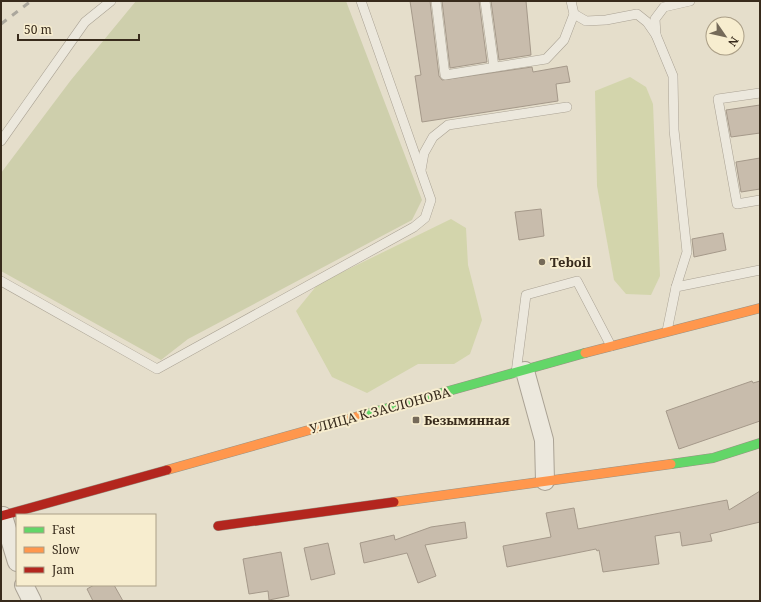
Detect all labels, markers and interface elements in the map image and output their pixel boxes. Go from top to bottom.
scale bar [18,16,139,42]
north arrow [705,16,745,56]
text: 50 m [24,21,52,38]
text: N [725,34,742,50]
place label: Teboil [550,253,591,271]
marker: Teboil [537,257,547,267]
street label: УЛИЦА К.ЗАСЛОНОВА [307,382,453,437]
place label: Безымянная [424,411,510,429]
marker: Безымянная [411,415,421,425]
legend [16,514,156,586]
text: Fast [52,521,75,538]
text: Slow [52,541,80,558]
text: Jam [51,561,74,578]

